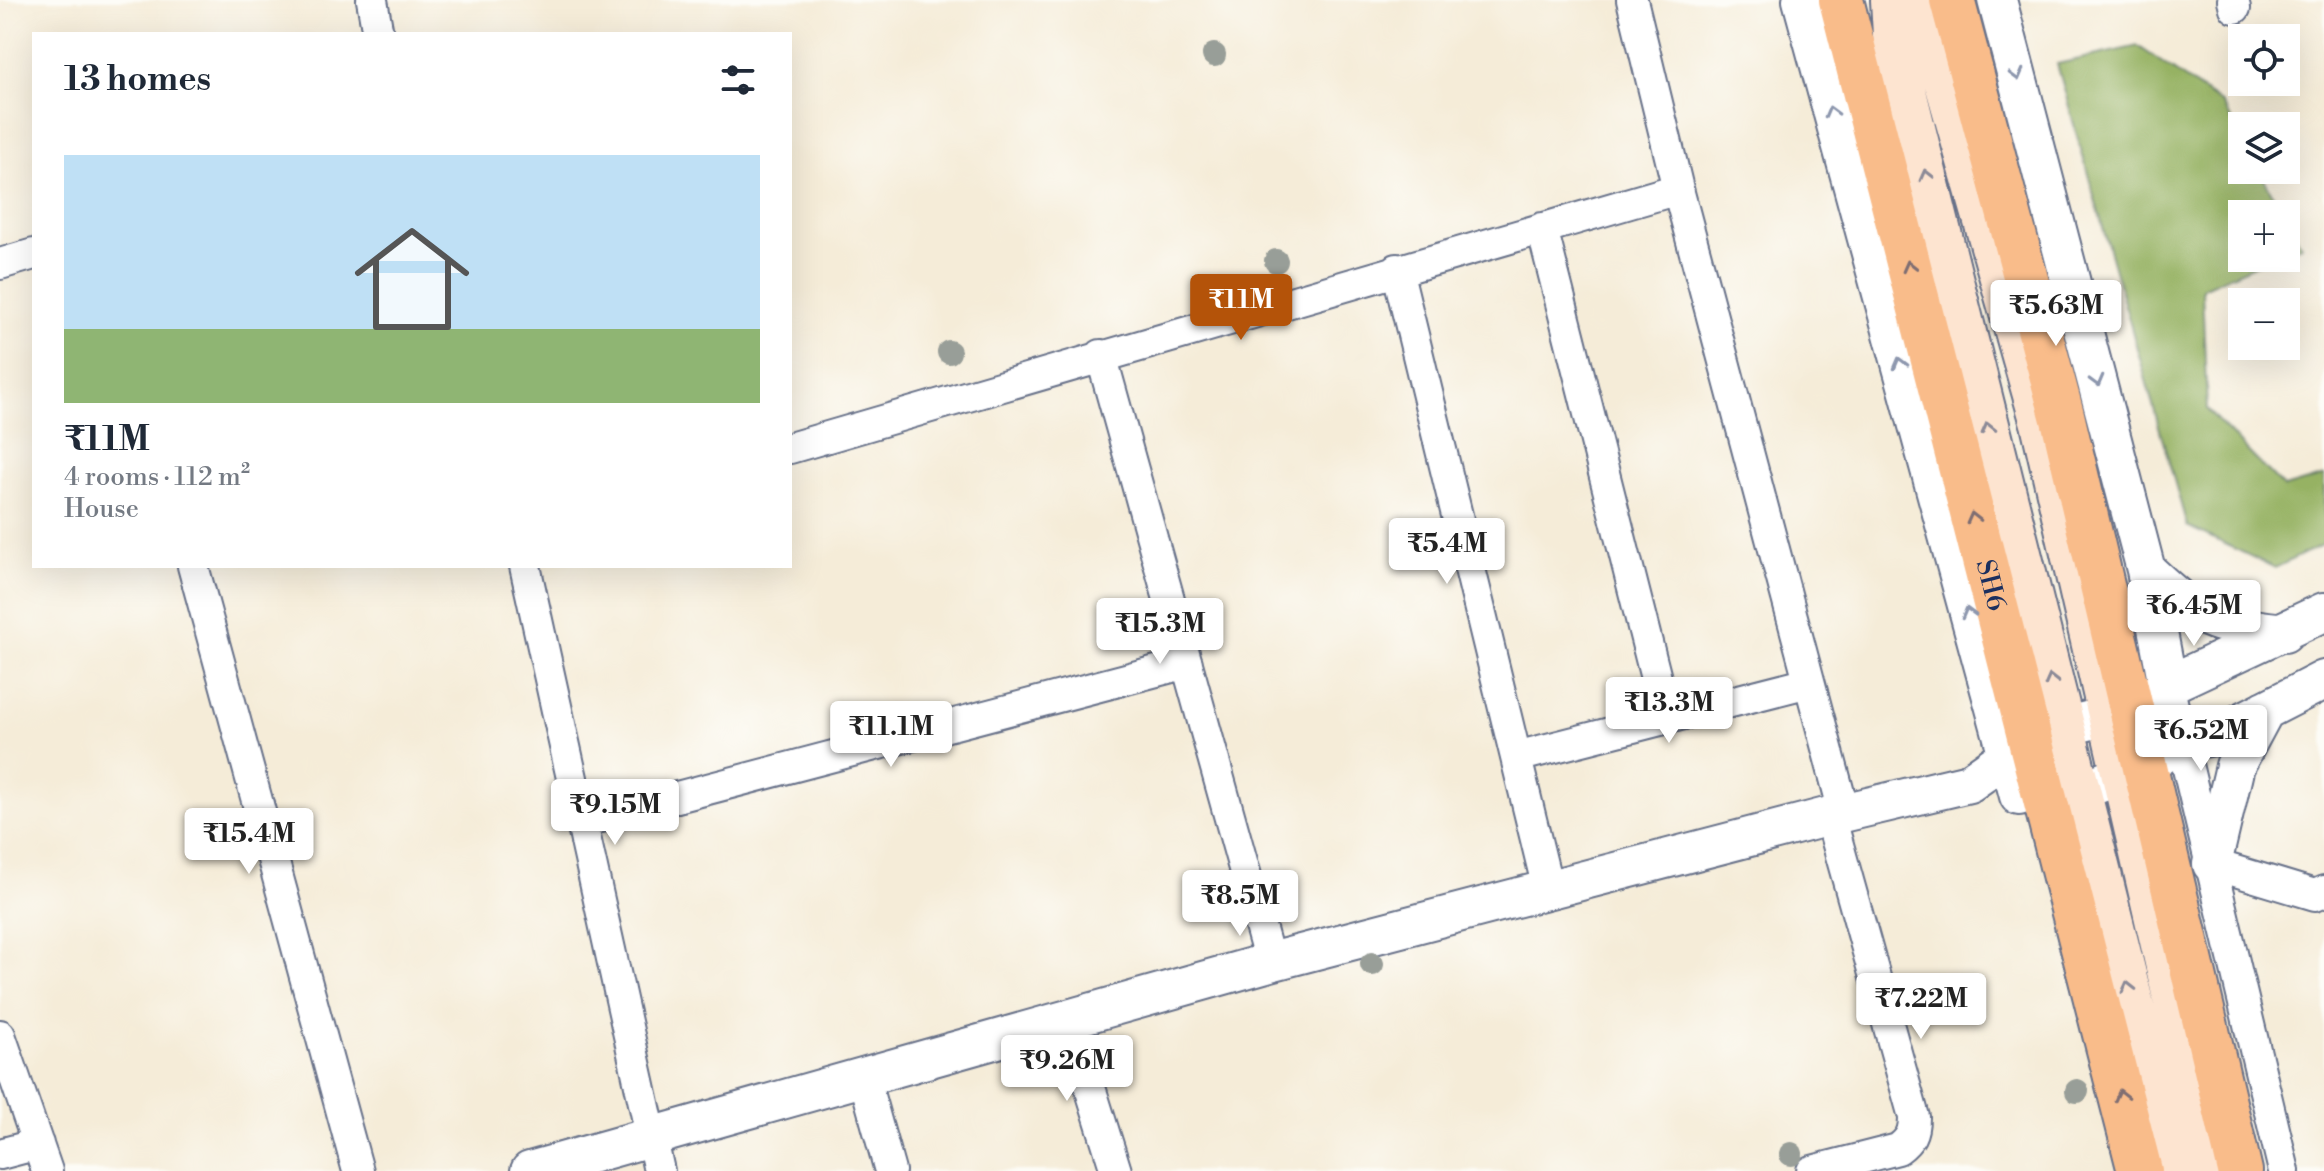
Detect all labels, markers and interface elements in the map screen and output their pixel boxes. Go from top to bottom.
map controls [2228,24,2300,360]
button: locate [2228,24,2300,96]
icon: filters [716,58,760,102]
text: 13 homes [64,59,211,101]
one-way arrow [2007,68,2024,82]
one-way arrow [1824,105,1840,119]
button: layers [2228,112,2300,184]
one-way arrow [1918,169,1935,183]
button: + [2228,200,2300,272]
icon: home [340,207,484,351]
one-way arrow [1902,260,1919,273]
pin: ₹11M [1194,274,1288,342]
pin: ₹5.63M [1991,280,2121,348]
text: ₹11M [1208,284,1274,316]
button: − [2228,288,2300,360]
text: ₹5.63M [2008,290,2104,322]
one-way arrow [1892,356,1909,370]
one-way arrow [2087,374,2104,388]
text: ₹11M [64,419,150,461]
one-way arrow [1981,421,1998,435]
text: 4 rooms · 112 m² [64,461,250,493]
text: House [64,493,139,525]
one-way arrow [1966,512,1983,525]
pin: ₹5.4M [1391,518,1503,586]
text: ₹5.4M [1407,528,1487,560]
street label: SH6 [1969,556,2012,614]
pin: ₹6.45M [2129,580,2259,648]
text: ₹6.45M [2146,590,2242,622]
pin: ₹15.3M [1095,598,1225,666]
one-way arrow [1961,607,1977,621]
text: ₹15.3M [1114,608,1206,640]
one-way arrow [2044,674,2061,687]
pin: ₹13.3M [1604,677,1734,745]
text: ₹13.3M [1624,687,1714,719]
pin: ₹11.1M [826,701,956,769]
pin: ₹6.52M [2136,705,2266,773]
text: ₹11.1M [848,711,934,743]
text: ₹6.52M [2153,715,2249,747]
pin: ₹9.15M [550,779,680,847]
text: ₹9.15M [569,789,661,821]
pin: ₹15.4M [184,808,314,876]
text: ₹15.4M [203,818,295,850]
pin: ₹8.5M [1184,870,1296,938]
text: ₹8.5M [1200,880,1280,912]
pin: ₹7.22M [1856,973,1986,1041]
one-way arrow [2120,980,2137,994]
text: ₹7.22M [1874,983,1968,1015]
pin: ₹9.26M [1002,1035,1132,1103]
text: ₹9.26M [1019,1045,1115,1077]
one-way arrow [2113,1089,2130,1103]

